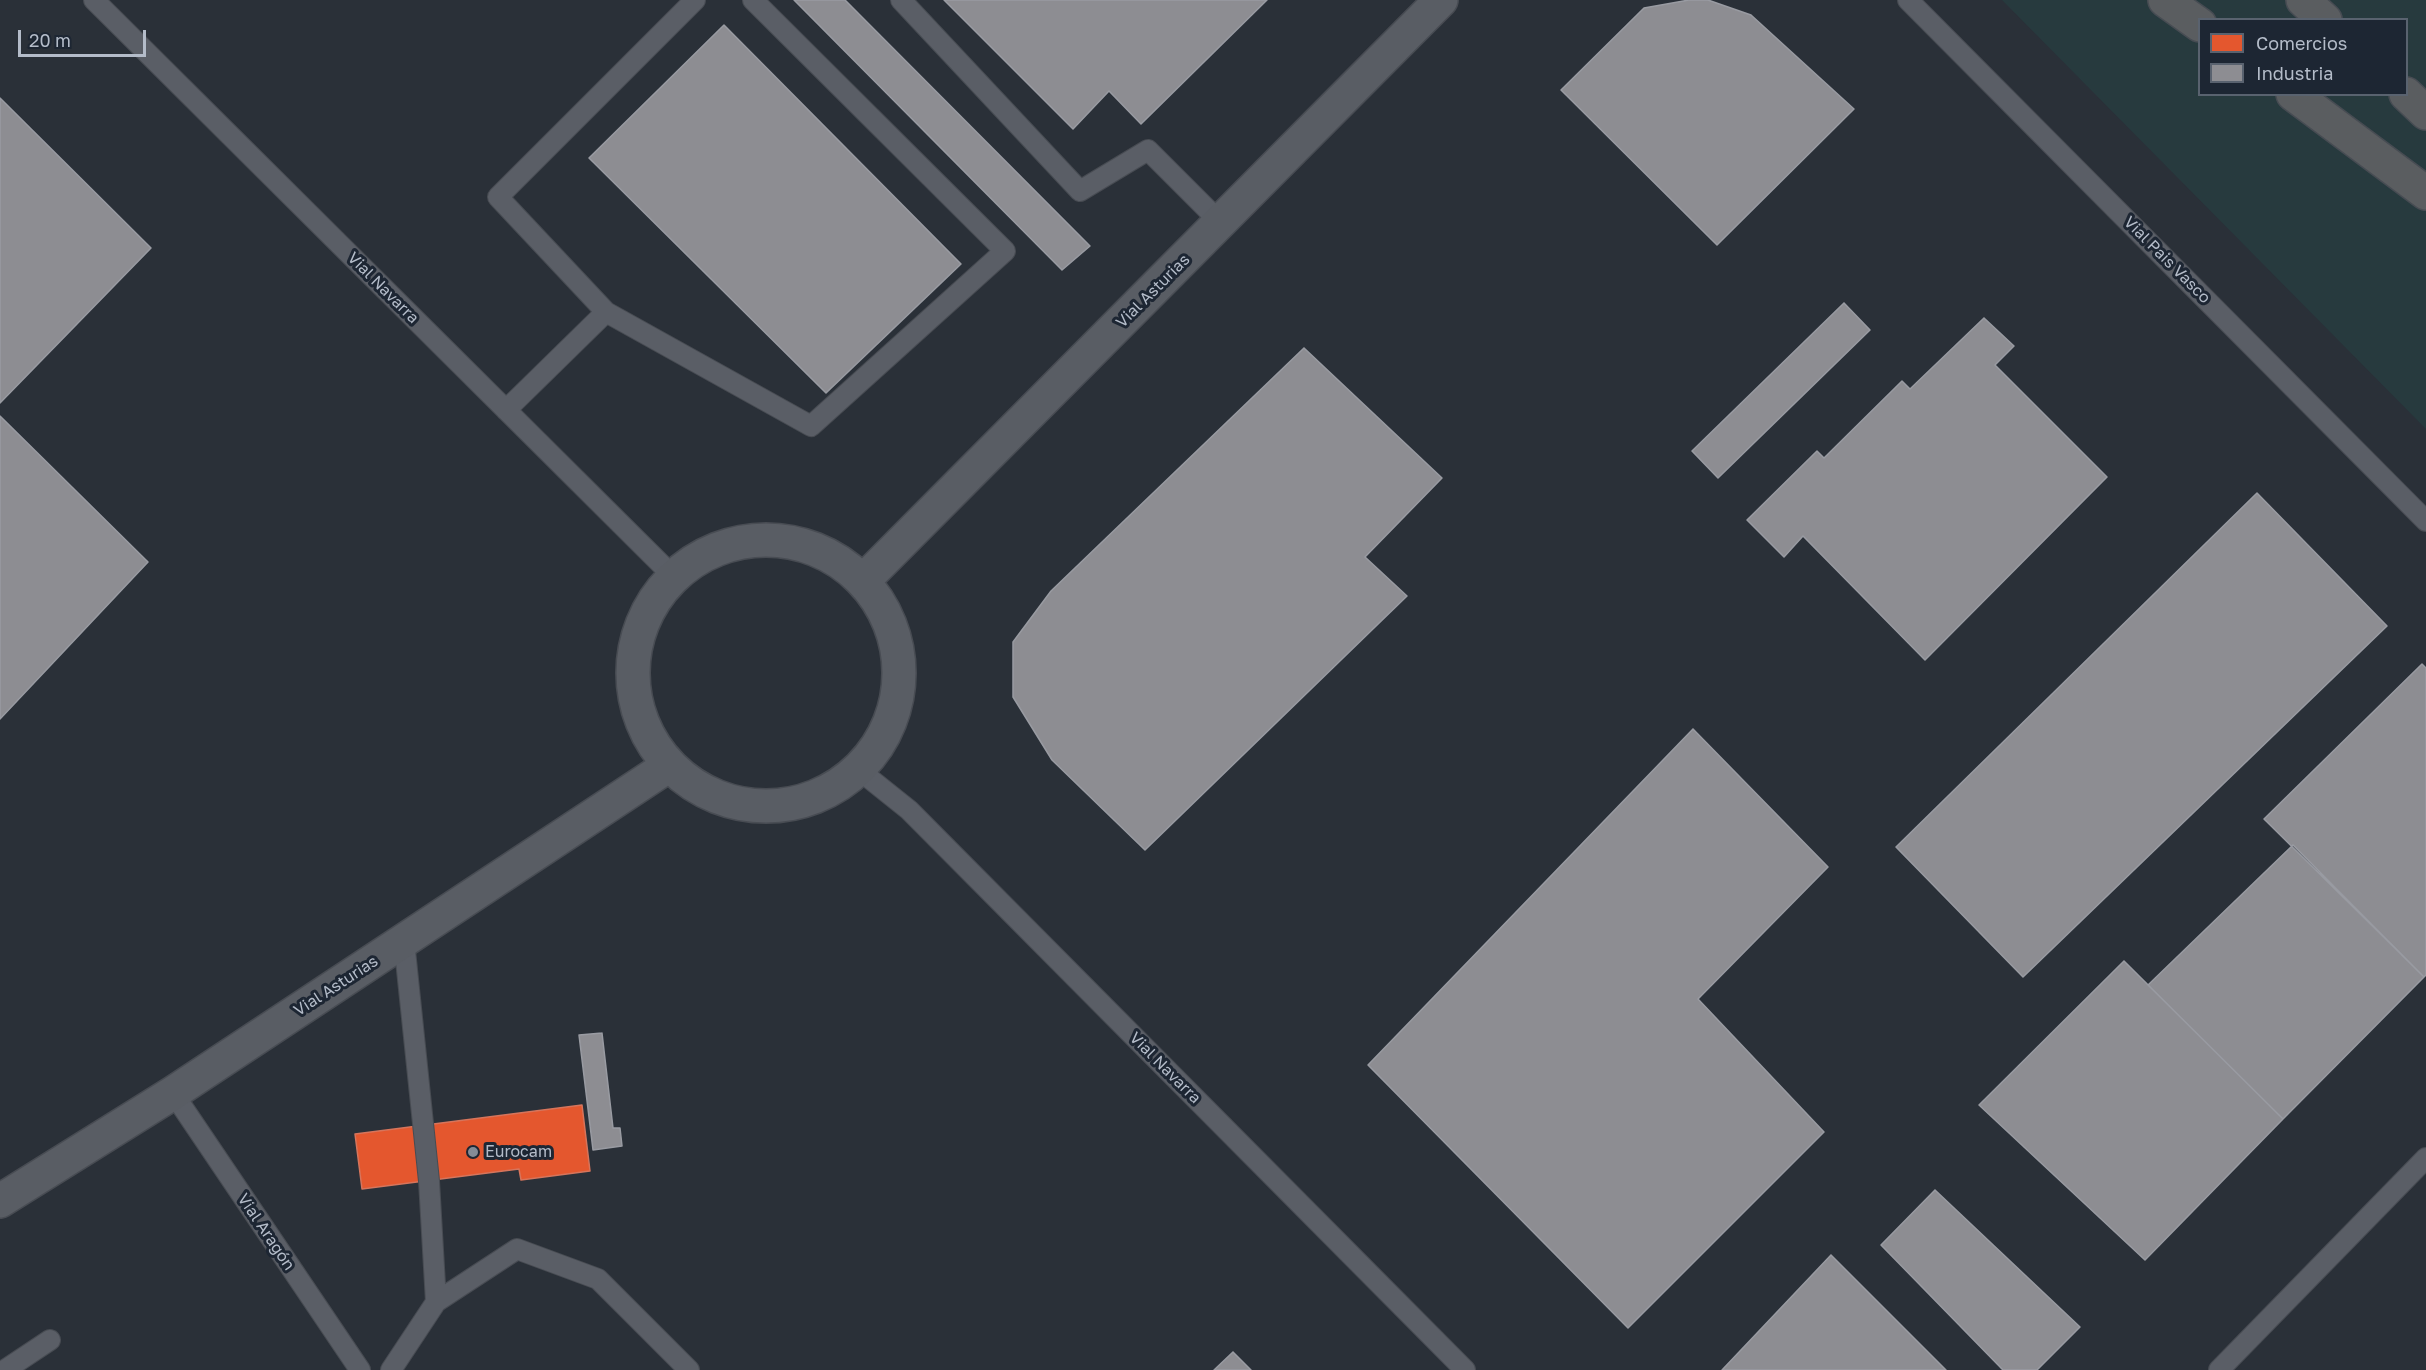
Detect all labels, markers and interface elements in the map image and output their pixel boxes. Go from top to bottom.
scale bar [21,18,148,56]
legend [2198,18,2408,96]
text: 20 m [29,29,71,51]
text: Comercios [2256,32,2347,54]
text: Industria [2256,62,2333,84]
street label: Vial Pais Vasco [2120,213,2214,307]
street label: Vial Navarra [343,248,423,328]
street label: Vial Asturias [1112,250,1194,332]
street label: Vial Asturias [290,952,382,1020]
street label: Vial Navarra [1125,1028,1205,1108]
place label: Eurocam [485,1142,552,1162]
marker: Eurocam [466,1145,480,1159]
street label: Vial Aragón [233,1190,299,1274]

